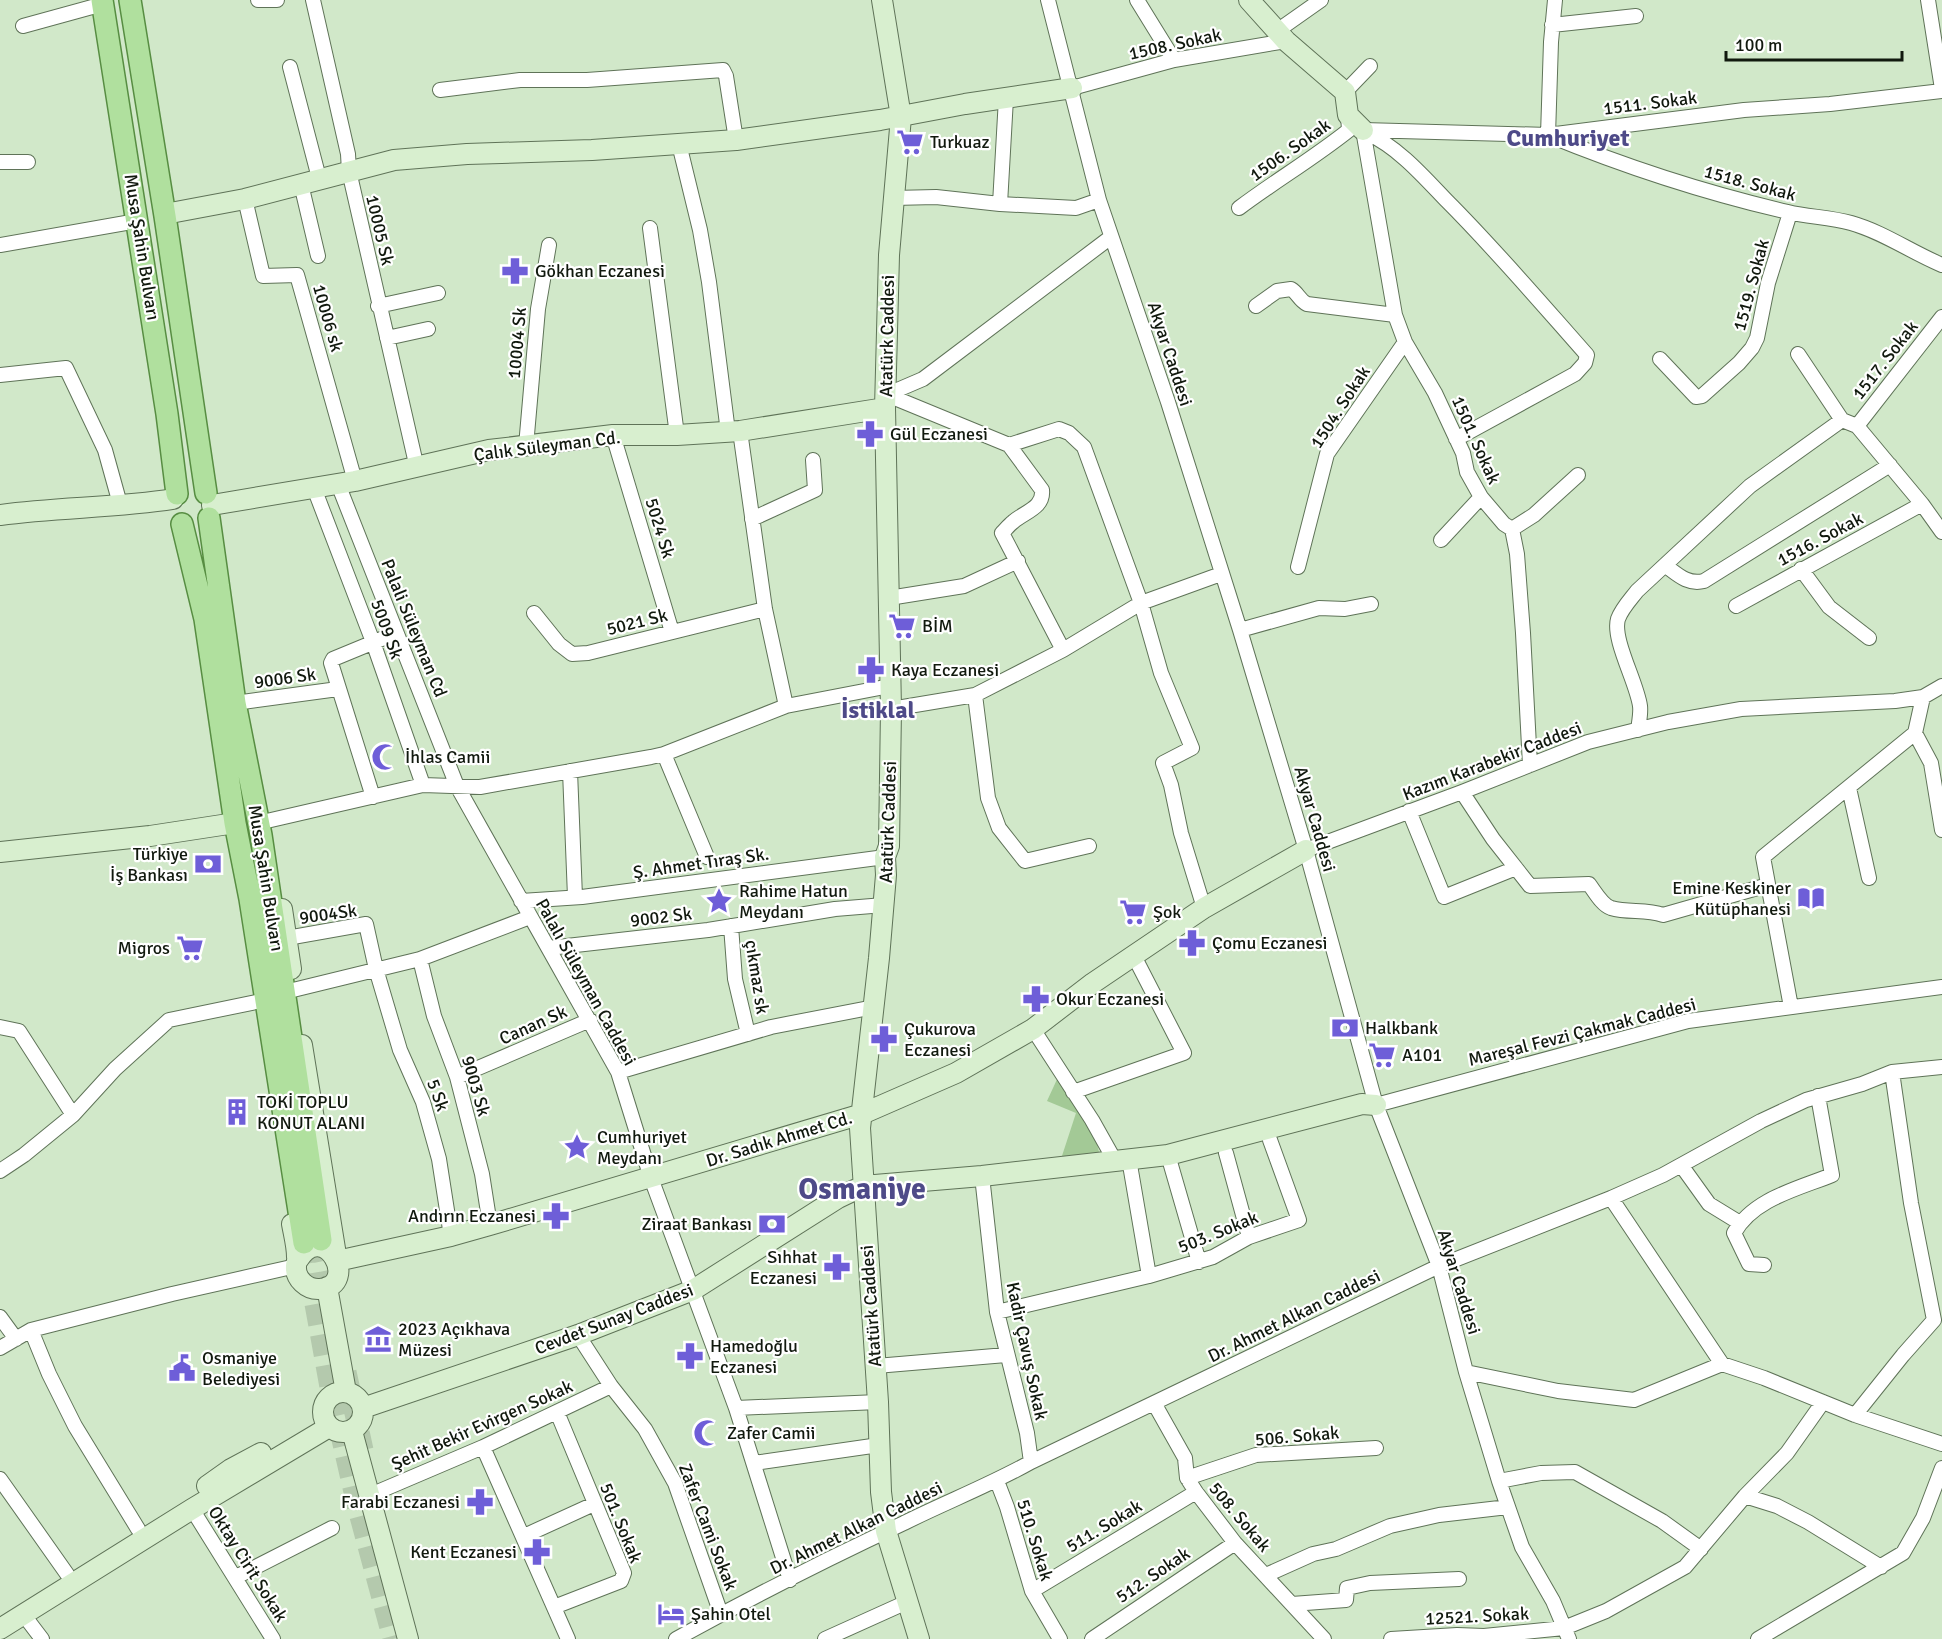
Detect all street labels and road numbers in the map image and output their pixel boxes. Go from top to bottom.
street label: 1508. Sokak [1127,23,1223,65]
street label: 1511. Sokak [1602,86,1698,120]
street label: 1506. Sokak [1245,114,1335,186]
street label: 1518. Sokak [1702,160,1798,206]
street label: Musa Şahin Bulvarı [120,172,164,322]
street label: 10005 Sk [361,193,399,267]
street label: 1519. Sokak [1728,237,1774,333]
street label: Atatürk Caddesi [875,275,899,397]
street label: 10006 sk [308,282,348,354]
street label: Akyar Caddesi [1143,299,1197,409]
street label: 10004 Sk [503,306,531,380]
street label: 1517. Sokak [1847,316,1923,404]
street label: 1504. Sokak [1305,362,1375,452]
street label: 1501. Sokak [1447,393,1505,487]
street label: Çalık Süleyman Cd. [473,426,621,466]
street label: 5024 Sk [640,495,680,561]
street label: 1516. Sokak [1773,507,1867,571]
street label: Palali Süleyman Cd [376,556,452,700]
street label: 5009 Sk [366,596,408,662]
street label: 5021 Sk [604,604,670,640]
street label: 9006 Sk [253,663,317,693]
street label: Kazım Karabekir Caddesi [1399,717,1585,805]
street label: Atatürk Caddesi [875,760,901,884]
street label: Akyar Caddesi [1289,764,1341,874]
street label: Musa Şahin Bulvarı [244,803,288,953]
street label: Ş. Ahmet Tıraş Sk. [632,843,770,883]
street label: Palalı Süleyman Caddesi [531,895,641,1069]
street label: 9004Sk [298,899,358,929]
street label: 9002 Sk [629,902,693,932]
street label: çıkmaz sk [740,938,774,1016]
street label: Mareşal Fevzi Çakmak Caddesi [1466,993,1698,1071]
street label: Canan Sk [496,1000,570,1050]
street label: 9003 Sk [457,1053,495,1119]
street label: 5 Sk [422,1076,454,1114]
street label: Dr. Sadık Ahmet Cd. [703,1106,855,1172]
street label: 503. Sokak [1175,1206,1261,1258]
street label: Akyar Caddesi [1433,1227,1485,1337]
street label: Atatürk Caddesi [856,1244,886,1368]
street label: Dr. Ahmet Alkan Caddesi [1204,1265,1384,1367]
street label: Cevdet Sunay Caddesi [532,1279,696,1359]
street label: Kadir Çavuş Sokak [1002,1280,1052,1422]
street label: Şehit Bekir Evirgen Sokak [388,1375,576,1475]
street label: 506. Sokak [1254,1421,1340,1451]
street label: Zafer Cami Sokak [674,1461,742,1593]
street label: Dr. Ahmet Alkan Caddesi [766,1477,946,1579]
street label: 508. Sokak [1204,1478,1276,1556]
street label: 501. Sokak [595,1480,647,1566]
street label: 511. Sokak [1062,1495,1146,1557]
street label: 510. Sokak [1012,1496,1058,1584]
street label: Oktay Cirit Sokak [204,1502,292,1626]
street label: 512. Sokak [1112,1542,1194,1608]
street label: 12521. Sokak [1425,1602,1529,1630]

